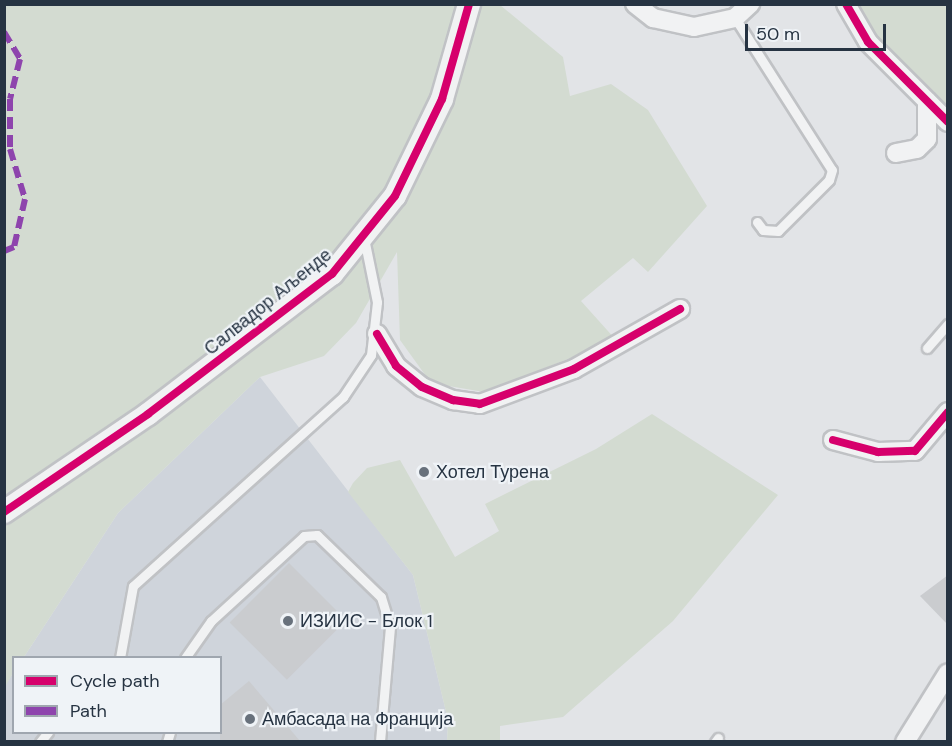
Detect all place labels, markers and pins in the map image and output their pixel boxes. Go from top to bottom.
place label: Хотел Турена [436,461,549,483]
marker: Хотел Турена [417,465,431,479]
place label: ИЗИИС - Блок 1 [300,610,433,632]
marker: ИЗИИС - Блок 1 [281,614,295,628]
place label: Амбасада на Франција [262,708,453,730]
marker: Амбасада на Франција [243,712,257,726]

